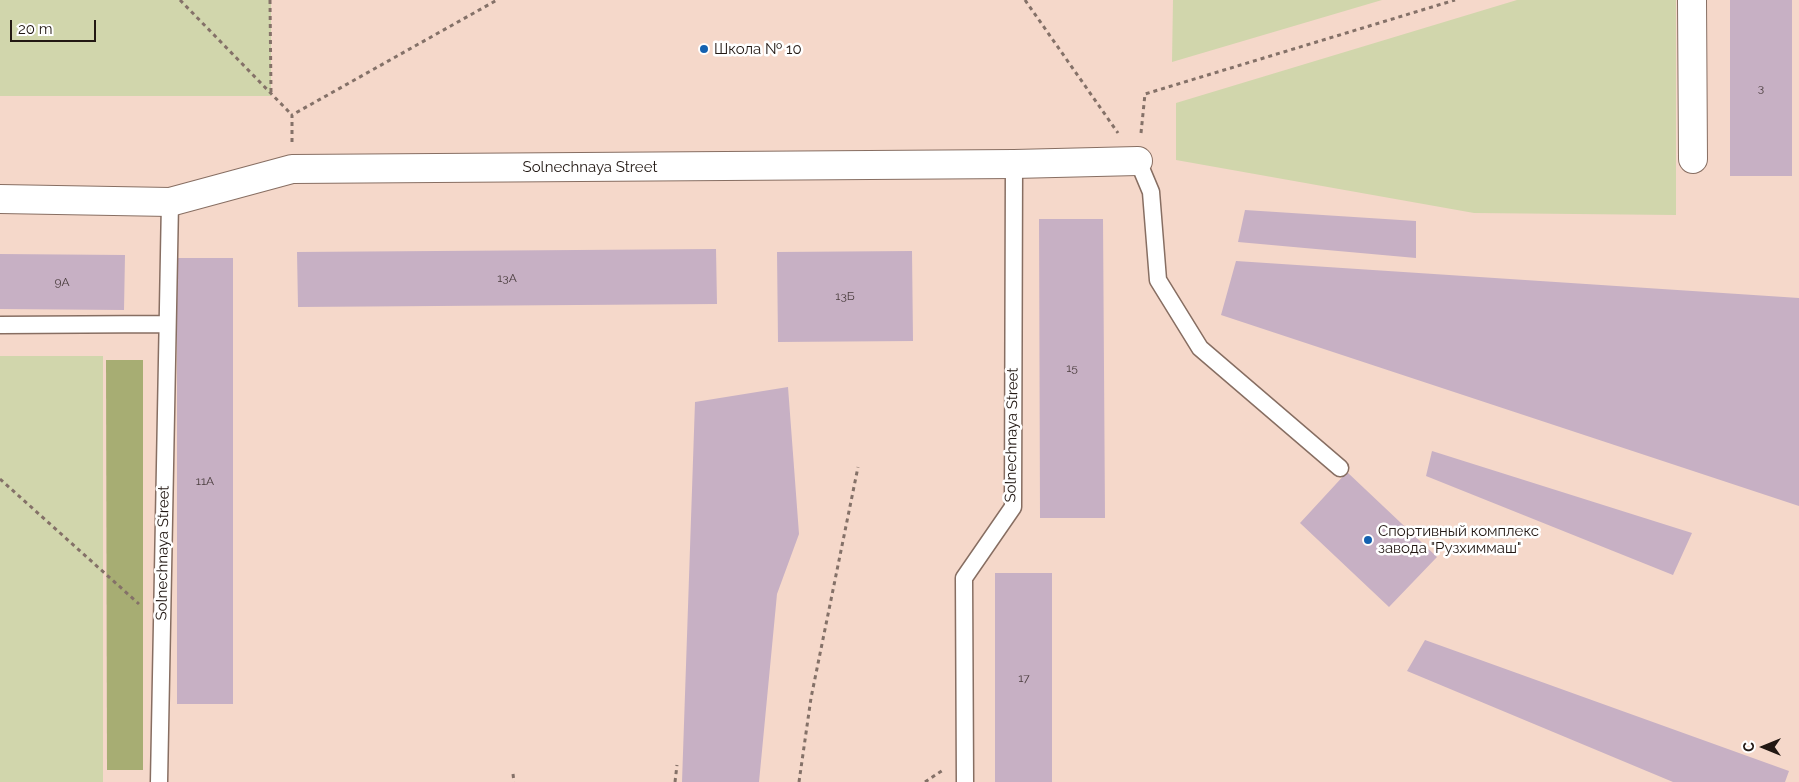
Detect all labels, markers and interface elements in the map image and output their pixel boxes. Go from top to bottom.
scale bar [12,10,99,42]
text: 20 m [18,20,53,38]
place label: Школа № 10 [714,40,802,58]
marker: Школа № 10 [698,43,710,55]
house number: 3 [1758,81,1764,95]
street label: Solnechnaya Street [523,158,657,176]
house number: 13А [497,271,517,285]
house number: 9А [54,275,70,289]
house number: 13Б [835,289,855,303]
house number: 15 [1066,361,1078,375]
street label: Solnechnaya Street [1002,367,1022,503]
house number: 11А [196,474,214,488]
street label: Solnechnaya Street [153,485,173,621]
place label: Спортивный комплекс завода "Рузхиммаш" [1378,522,1539,557]
marker: Спортивный комплекс завода "Рузхиммаш" [1362,534,1374,546]
house number: 17 [1018,671,1030,685]
north arrow [1739,722,1789,772]
text: С [1741,742,1757,752]

